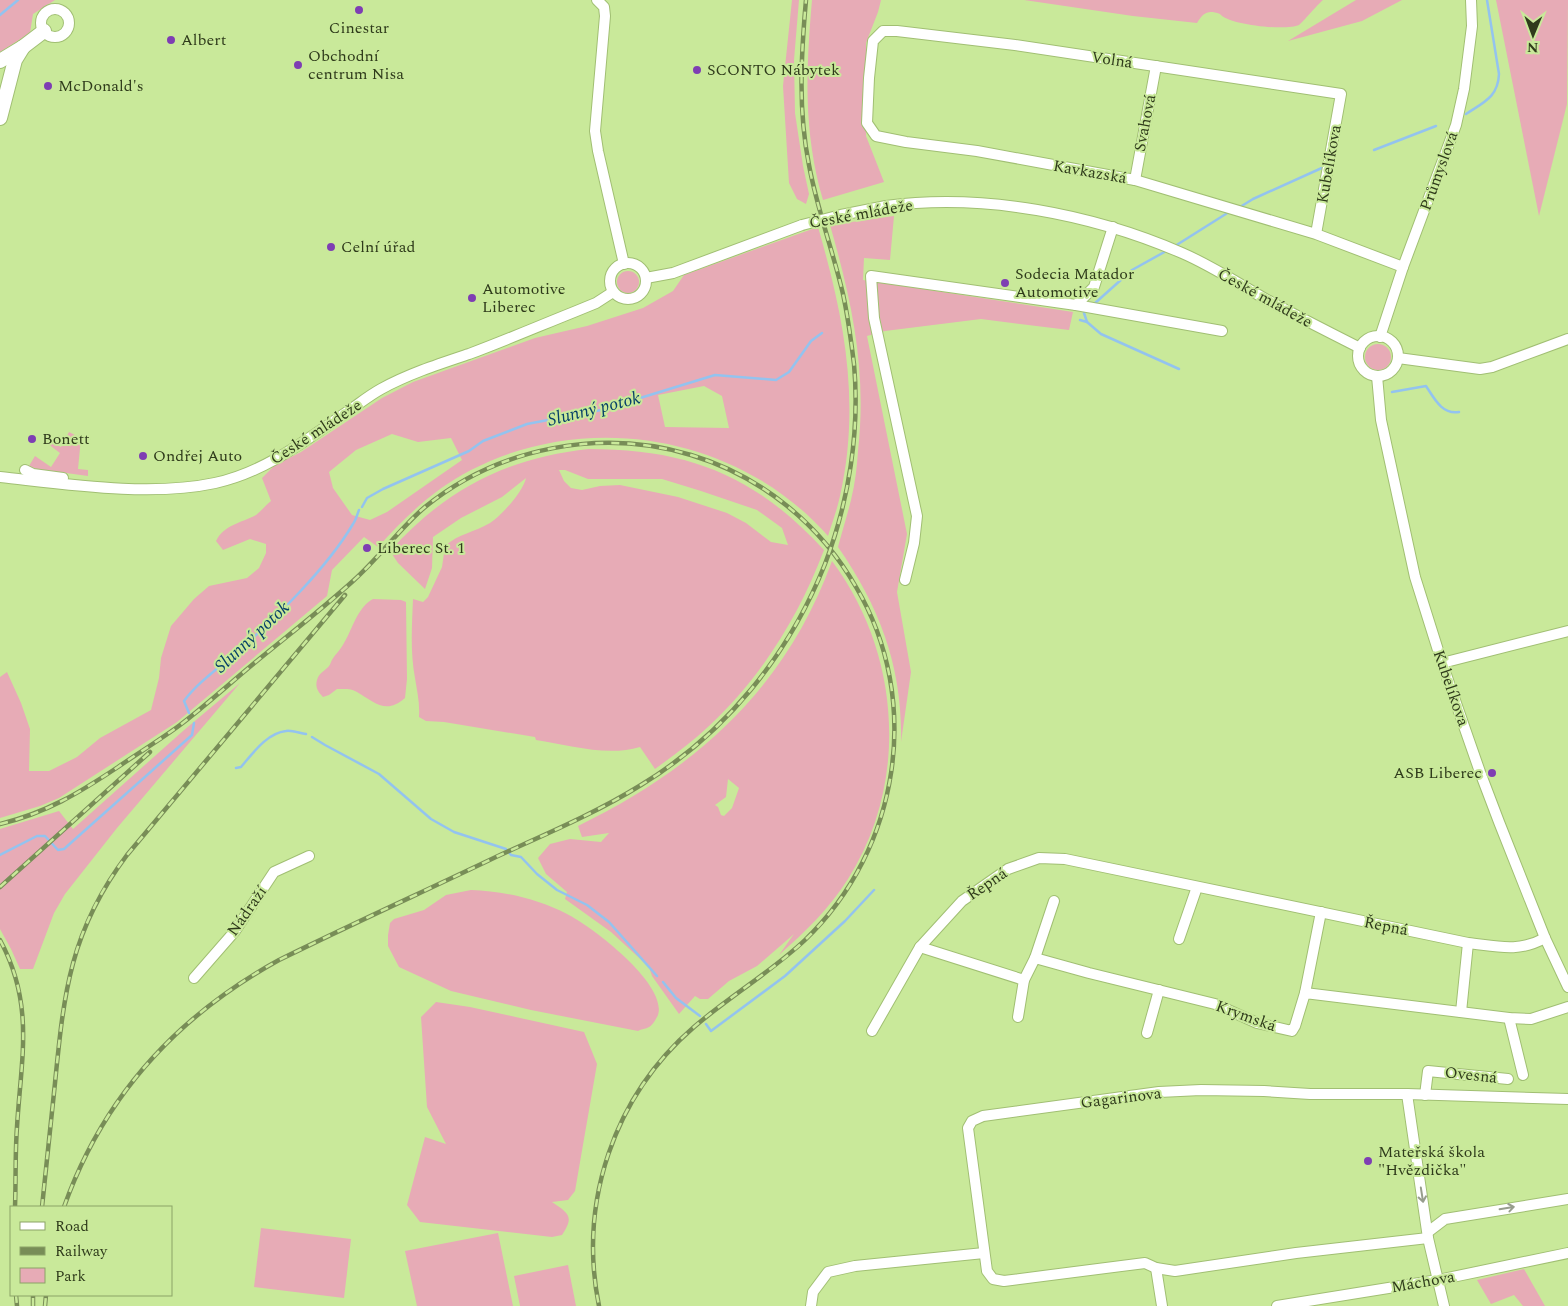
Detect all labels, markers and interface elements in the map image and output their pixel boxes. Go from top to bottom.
marker: Cinestar [353,4,365,16]
north arrow [1508,10,1558,60]
place label: Cinestar [329,16,389,40]
place label: Albert [181,28,227,52]
marker: Albert [165,34,177,46]
text: N [1527,37,1539,58]
place label: Obchodní centrum Nisa [308,44,404,86]
street label: Volná [1090,45,1134,75]
place label: SCONTO Nábytek [707,58,840,82]
marker: Obchodní centrum Nisa [292,59,304,71]
marker: SCONTO Nábytek [691,64,703,76]
place label: McDonald's [58,74,144,98]
marker: McDonald's [42,80,54,92]
street label: Svahová [1128,92,1162,154]
street label: Kubelíkova [1310,123,1348,205]
street label: Průmyslová [1414,128,1464,214]
street label: Kavkazská [1051,154,1129,190]
street label: České mládeže [807,193,915,235]
place label: Celní úřad [341,235,416,259]
marker: Celní úřad [325,241,337,253]
place label: Sodecia Matador Automotive [1015,262,1134,304]
street label: České mládeže [1213,262,1317,334]
place label: Automotive Liberec [482,277,565,319]
marker: Sodecia Matador Automotive [999,277,1011,289]
marker: Automotive Liberec [466,292,478,304]
water label: Slunný potok [545,384,644,434]
street label: České mládeže [265,393,367,471]
place label: Bonett [42,427,90,451]
marker: Bonett [26,433,38,445]
place label: Ondřej Auto [153,444,242,468]
marker: Ondřej Auto [137,450,149,462]
place label: Liberec St. 1 [377,536,465,560]
marker: Liberec St. 1 [361,542,373,554]
water label: Slunný potok [208,594,296,679]
street label: Kubelíkova [1427,647,1475,730]
place label: ASB Liberec [1393,761,1482,785]
marker: ASB Liberec [1486,767,1498,779]
street label: Řepná [962,862,1012,906]
street label: Nádraží [221,880,274,941]
street label: Řepná [1362,910,1410,942]
street label: Krymská [1212,994,1280,1038]
street label: Ovesná [1444,1060,1499,1090]
street label: Gagarinova [1079,1081,1163,1115]
place label: Mateřská škola "Hvězdička" [1378,1140,1485,1182]
marker: Mateřská škola "Hvězdička" [1362,1155,1374,1167]
one-way arrow [1417,1186,1427,1202]
one-way arrow [1498,1203,1514,1213]
legend [10,1206,172,1296]
text: Road [55,1215,89,1238]
text: Railway [55,1240,108,1263]
text: Park [55,1265,86,1288]
street label: Máchova [1389,1265,1457,1299]

